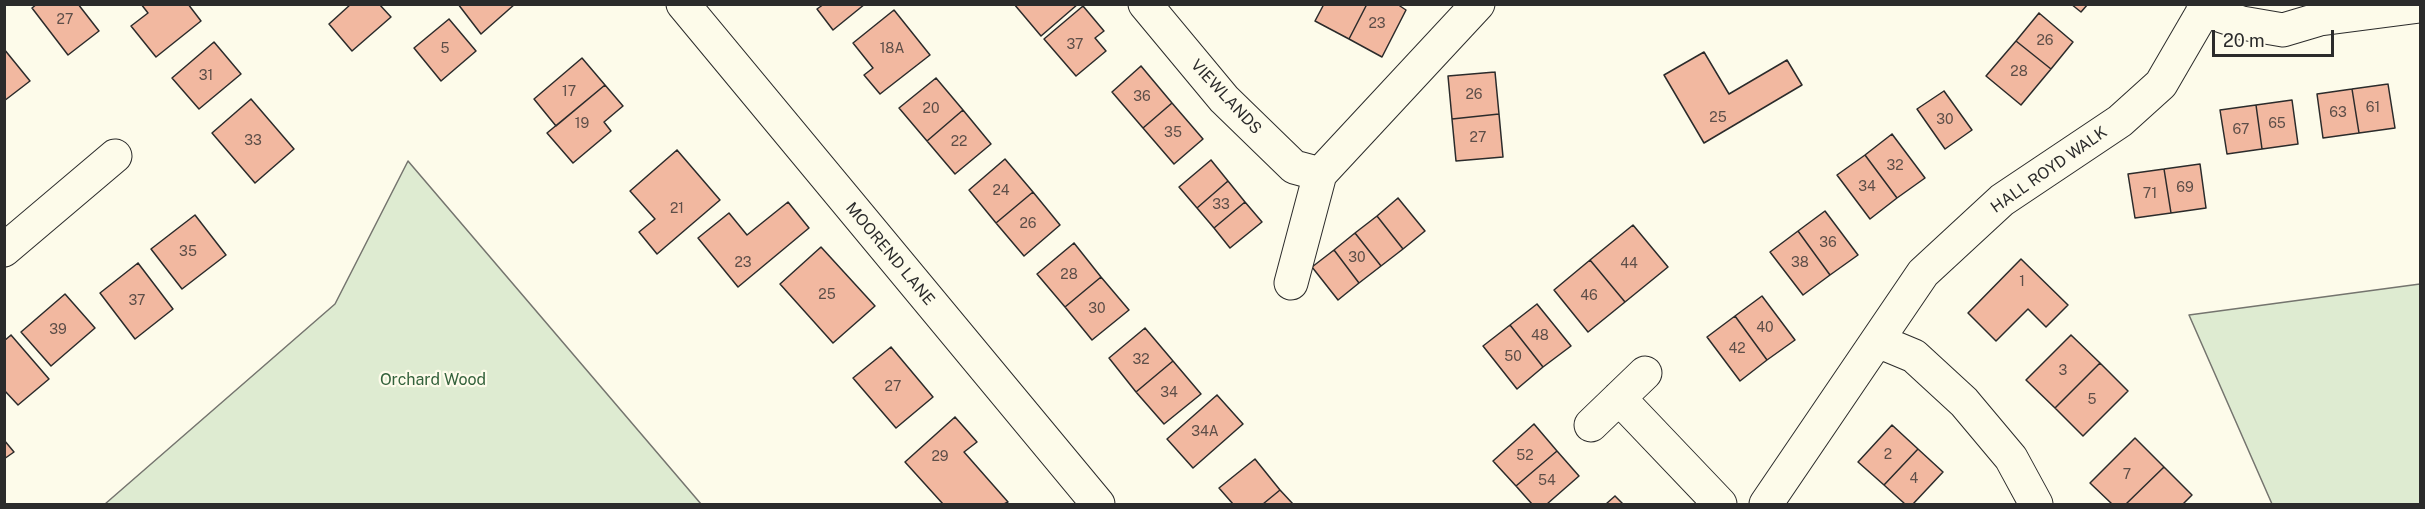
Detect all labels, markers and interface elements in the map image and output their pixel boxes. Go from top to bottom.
house number: 27 [57,12,73,28]
house number: 23 [1368,16,1386,32]
scale bar [2215,18,2336,56]
text: 20 m [2223,30,2265,51]
house number: 26 [2036,33,2054,49]
house number: 37 [1067,37,1083,53]
house number: 5 [441,41,449,57]
house number: 18A [880,41,904,57]
street label: VIEWLANDS [1187,56,1265,138]
house number: 28 [2010,64,2028,80]
house number: 31 [199,68,213,84]
house number: 17 [562,84,576,100]
house number: 26 [1465,87,1483,103]
house number: 36 [1133,89,1151,105]
house number: 61 [2366,100,2380,116]
house number: 20 [923,101,939,117]
house number: 63 [2329,105,2347,121]
house number: 25 [1709,110,1727,126]
house number: 30 [1936,112,1954,128]
house number: 19 [575,116,589,132]
house number: 65 [2268,116,2286,132]
house number: 67 [2233,122,2249,138]
street label: HALL ROYD WALK [1987,123,2111,217]
house number: 35 [1164,125,1182,141]
house number: 27 [1470,130,1486,146]
house number: 33 [244,133,262,149]
house number: 22 [951,134,967,150]
house number: 32 [1886,158,1904,174]
house number: 34 [1858,179,1876,195]
house number: 69 [2176,180,2194,196]
house number: 24 [992,183,1010,199]
house number: 71 [2143,186,2157,202]
house number: 33 [1212,197,1230,213]
street label: MOOREND LANE [841,199,939,309]
house number: 21 [670,201,684,217]
house number: 26 [1019,216,1037,232]
house number: 36 [1819,235,1837,251]
house number: 35 [179,244,197,260]
house number: 30 [1348,250,1366,266]
house number: 23 [734,255,752,271]
house number: 38 [1791,255,1809,271]
house number: 44 [1620,256,1638,272]
house number: 28 [1060,267,1078,283]
house number: 1 [2019,274,2025,290]
house number: 25 [818,287,836,303]
house number: 46 [1580,288,1598,304]
house number: 37 [129,293,145,309]
house number: 30 [1088,301,1106,317]
house number: 40 [1756,320,1774,336]
house number: 39 [49,322,67,338]
house number: 48 [1531,328,1549,344]
house number: 42 [1728,341,1746,357]
house number: 50 [1504,349,1522,365]
house number: 32 [1132,352,1150,368]
house number: 3 [2059,363,2067,379]
park label: Orchard Wood [380,370,486,390]
house number: 27 [885,379,901,395]
house number: 34 [1160,385,1178,401]
house number: 5 [2088,392,2096,408]
house number: 34A [1191,424,1219,440]
house number: 2 [1884,447,1892,463]
house number: 52 [1516,448,1534,464]
house number: 29 [931,449,949,465]
house number: 7 [2123,467,2131,483]
house number: 4 [1910,471,1918,487]
house number: 54 [1538,473,1556,489]

